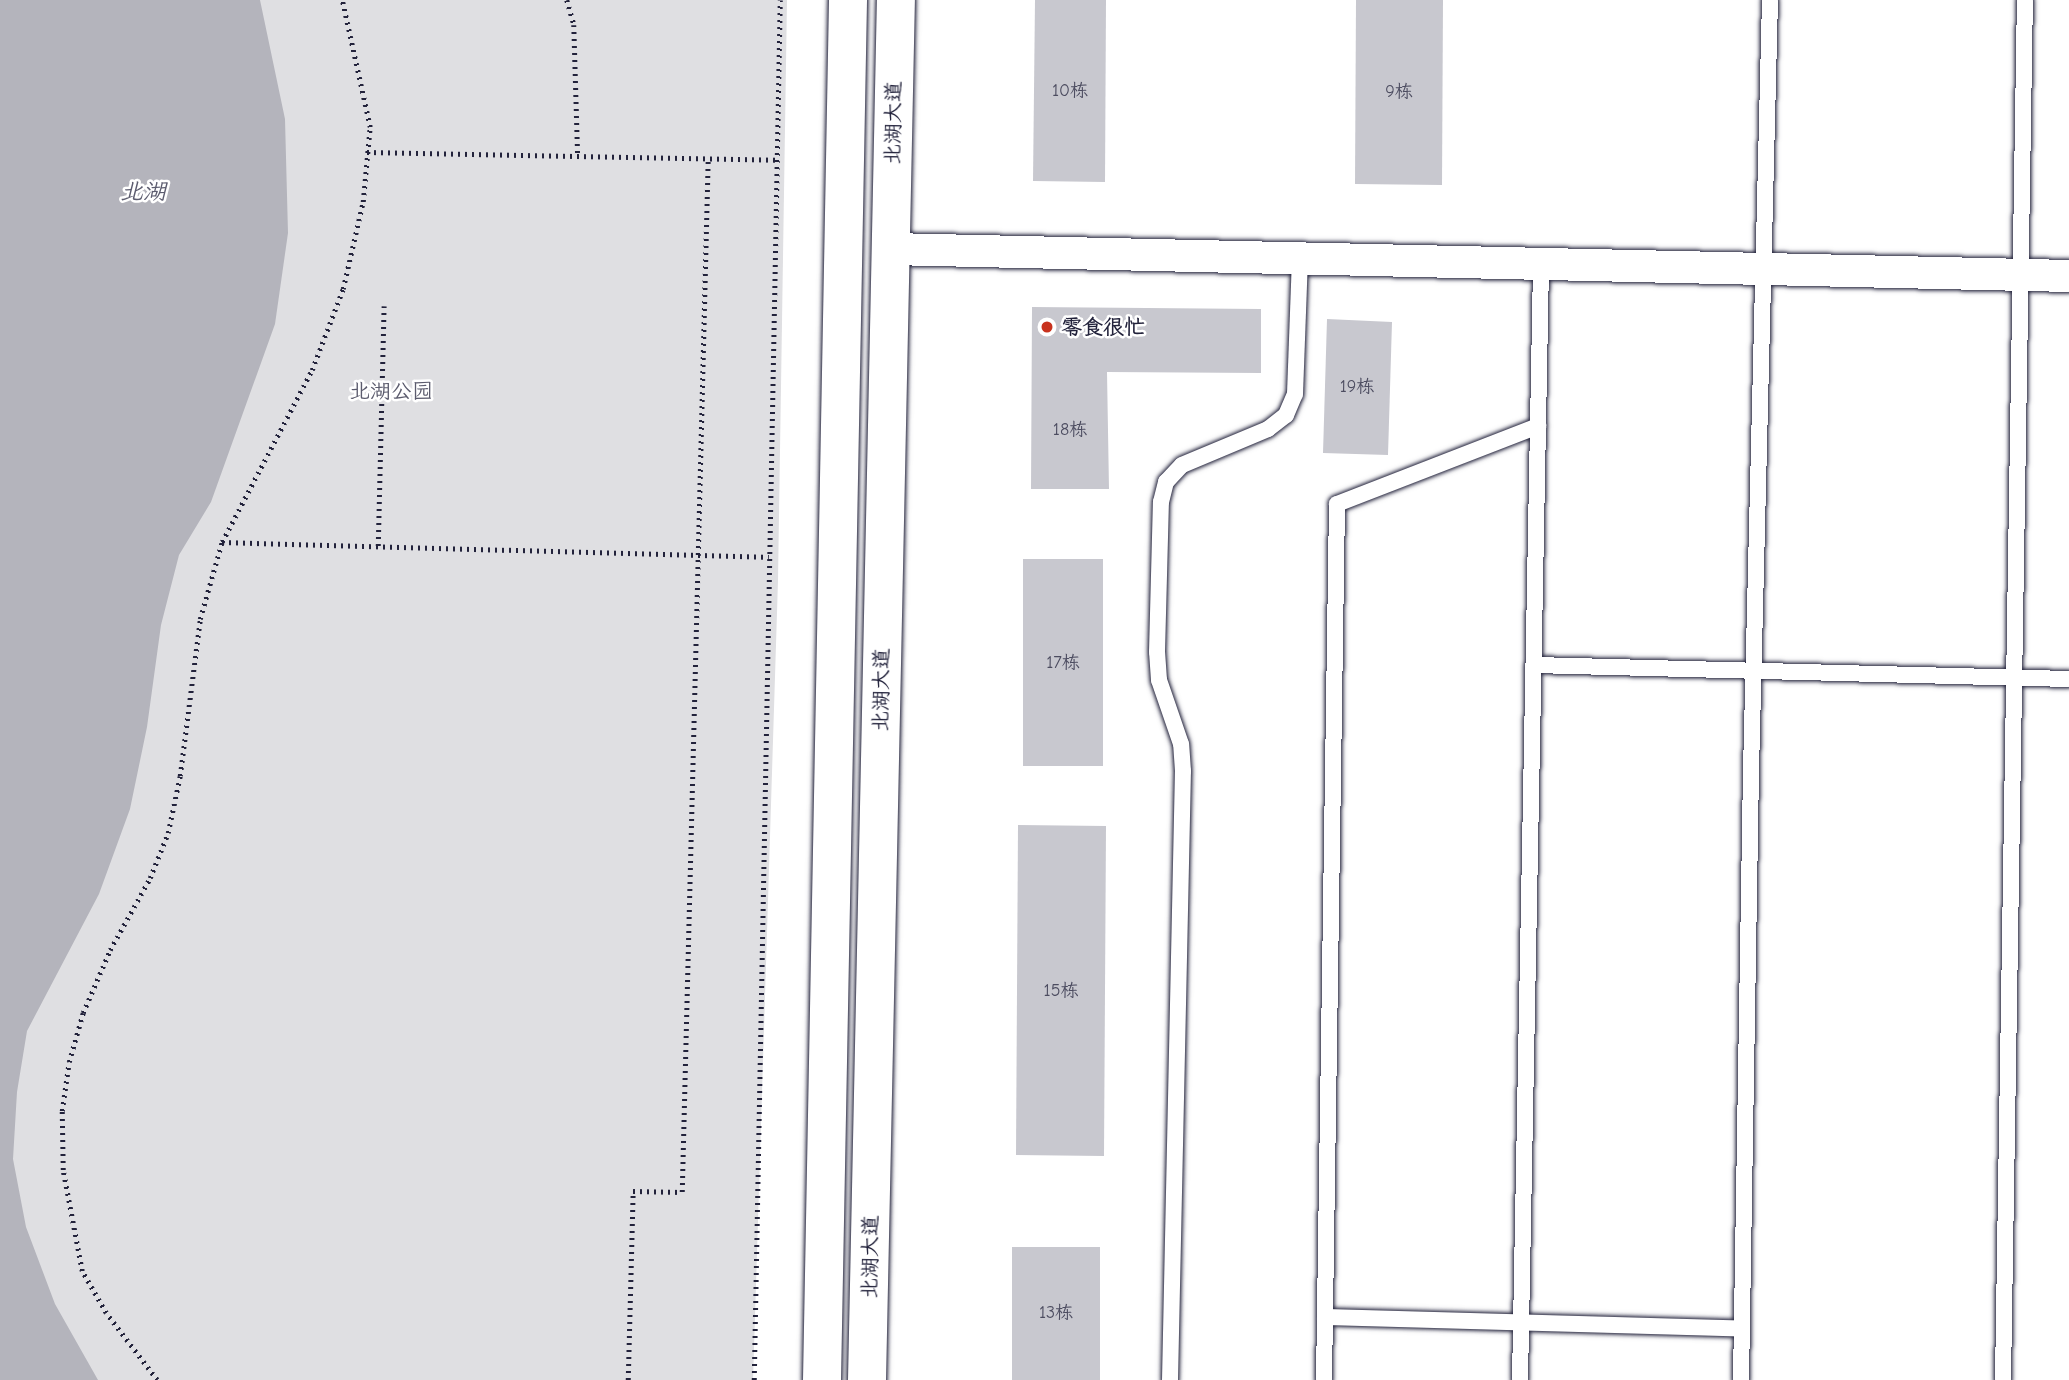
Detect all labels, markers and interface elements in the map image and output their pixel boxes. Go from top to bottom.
house number: 10栋 [1052,80,1088,102]
street label: 北湖大道 [880,81,906,165]
house number: 9栋 [1385,81,1413,103]
water label: 北湖 [120,178,166,206]
place label: 零食很忙 [1061,314,1145,340]
marker: 零食很忙 [1039,319,1055,335]
house number: 19栋 [1340,376,1374,398]
park label: 北湖公园 [349,378,433,404]
house number: 18栋 [1053,419,1087,441]
street label: 北湖大道 [868,648,894,732]
house number: 17栋 [1046,652,1080,674]
house number: 15栋 [1044,980,1078,1002]
street label: 北湖大道 [857,1215,883,1299]
house number: 13栋 [1039,1302,1073,1324]

